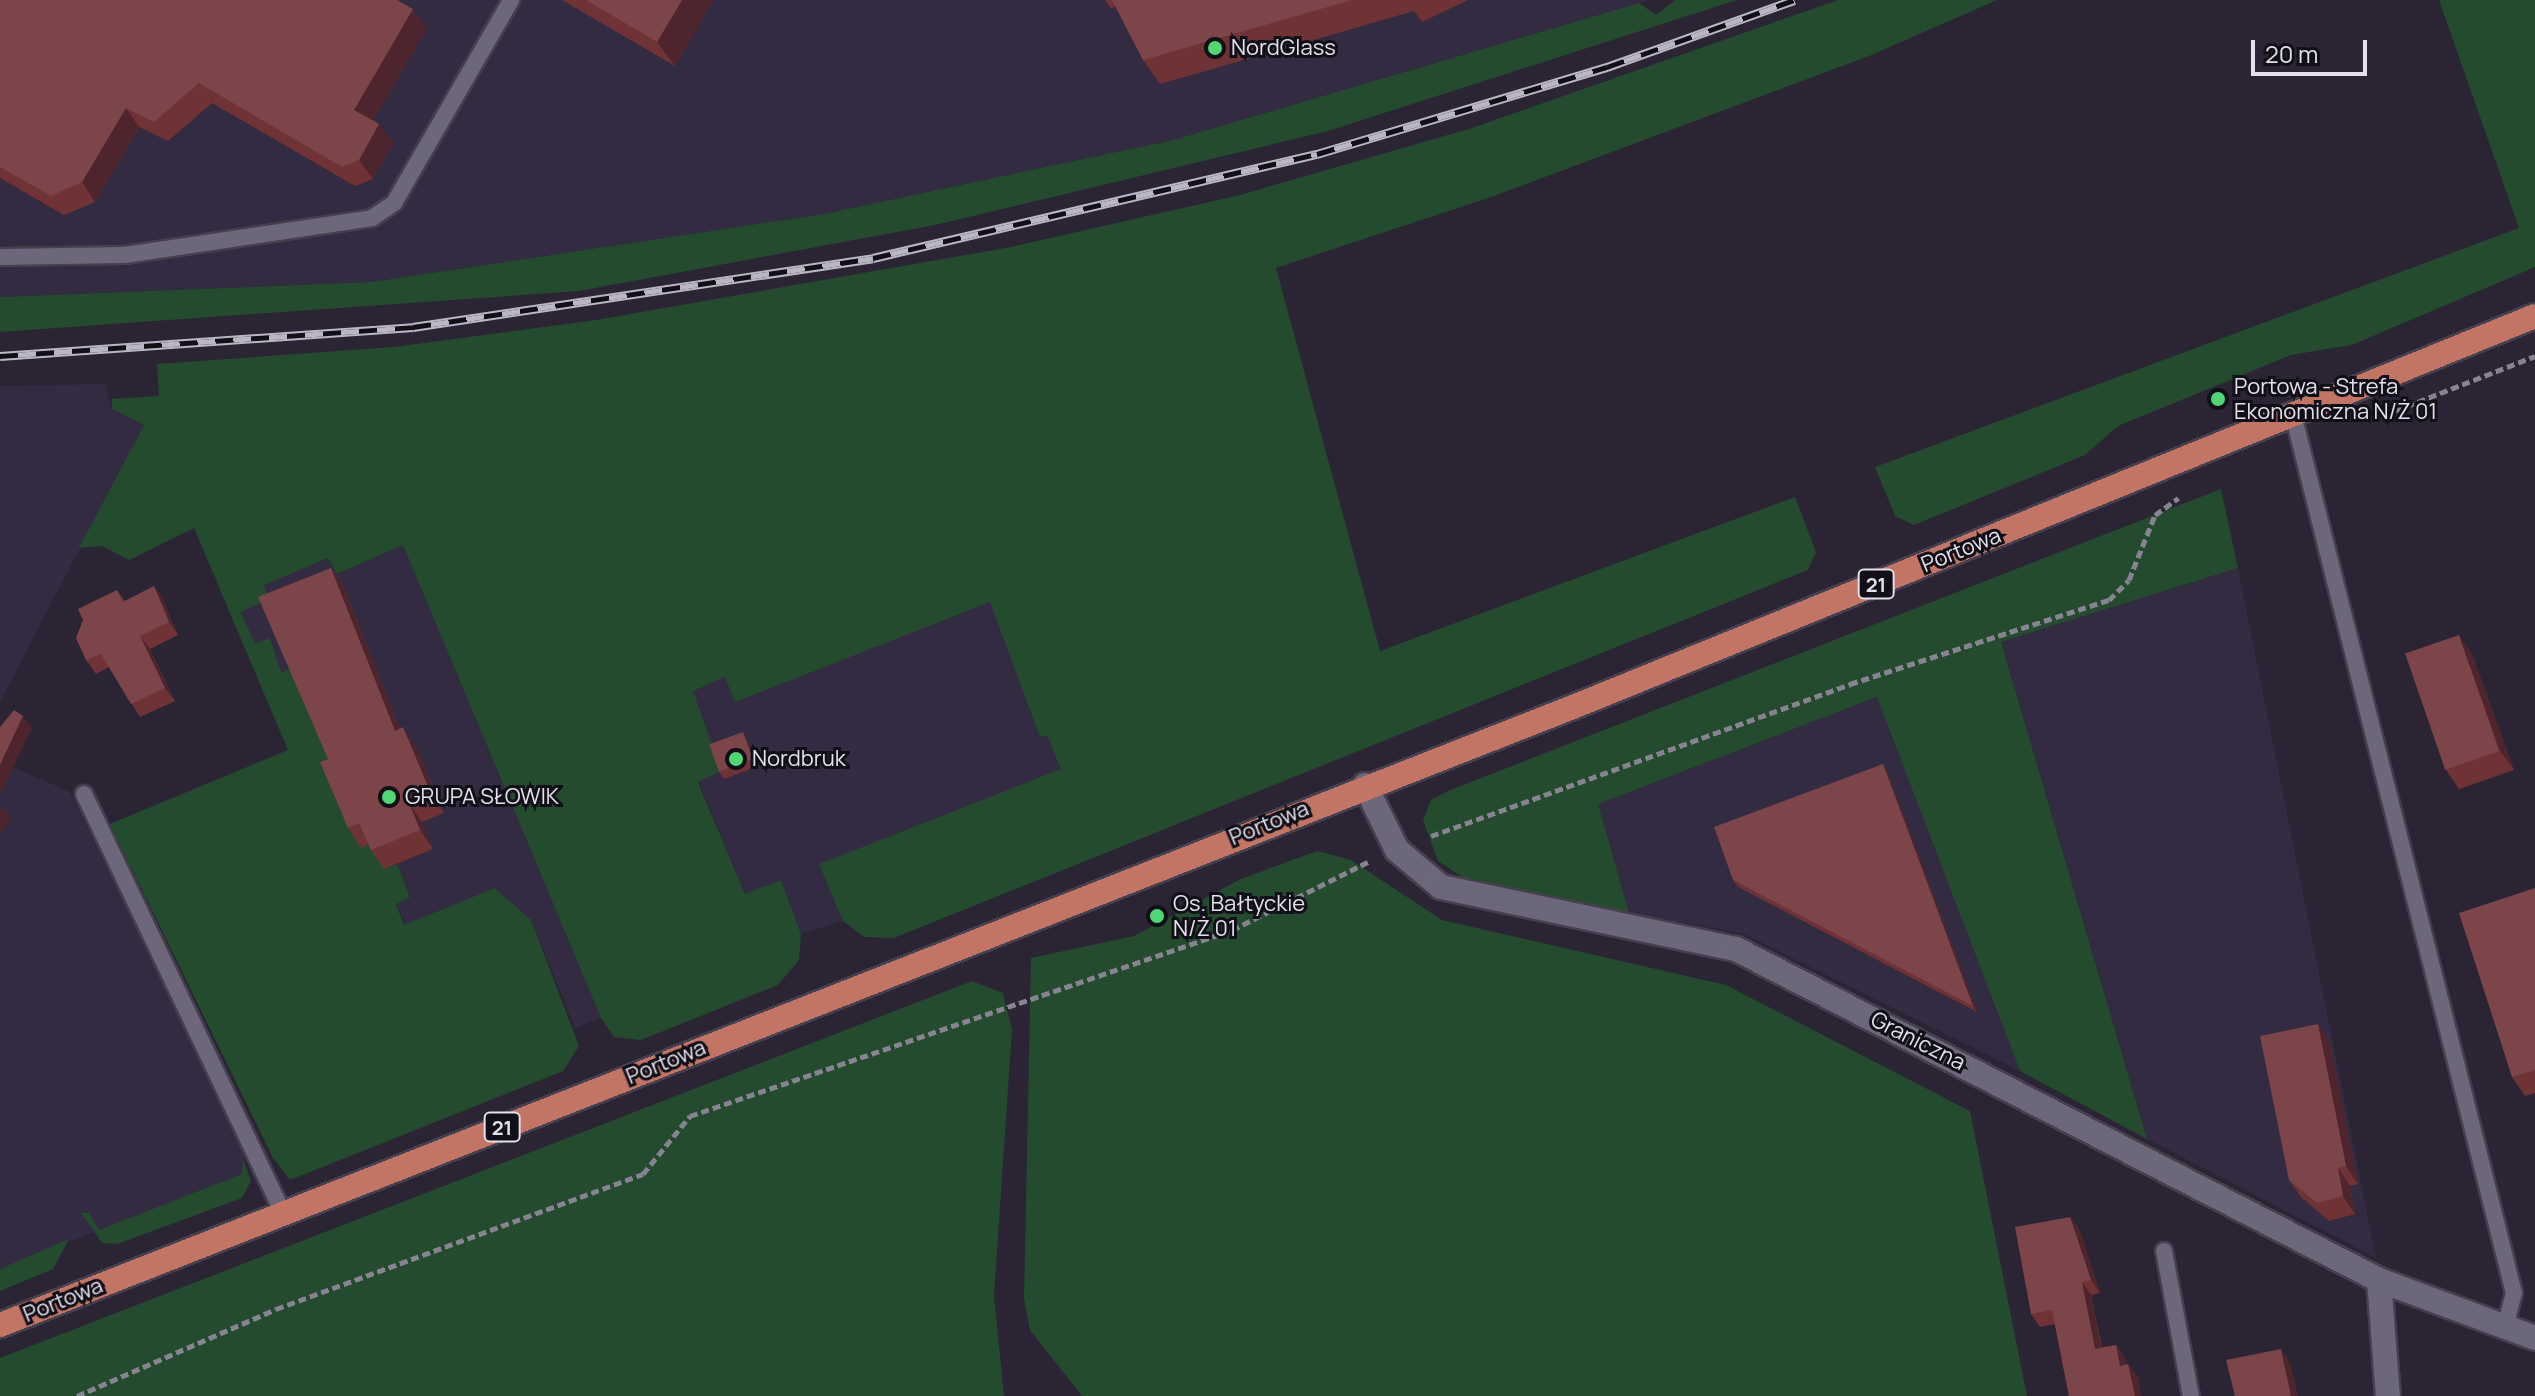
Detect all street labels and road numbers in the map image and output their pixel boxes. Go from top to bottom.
street label: Portowa [1917,522,2005,578]
road number: 21 [1856,568,1896,600]
street label: Portowa [1225,795,1313,851]
street label: Graniczna [1866,1006,1970,1076]
street label: Portowa [622,1034,710,1090]
road number: 21 [482,1111,522,1143]
street label: Portowa [19,1272,107,1328]

